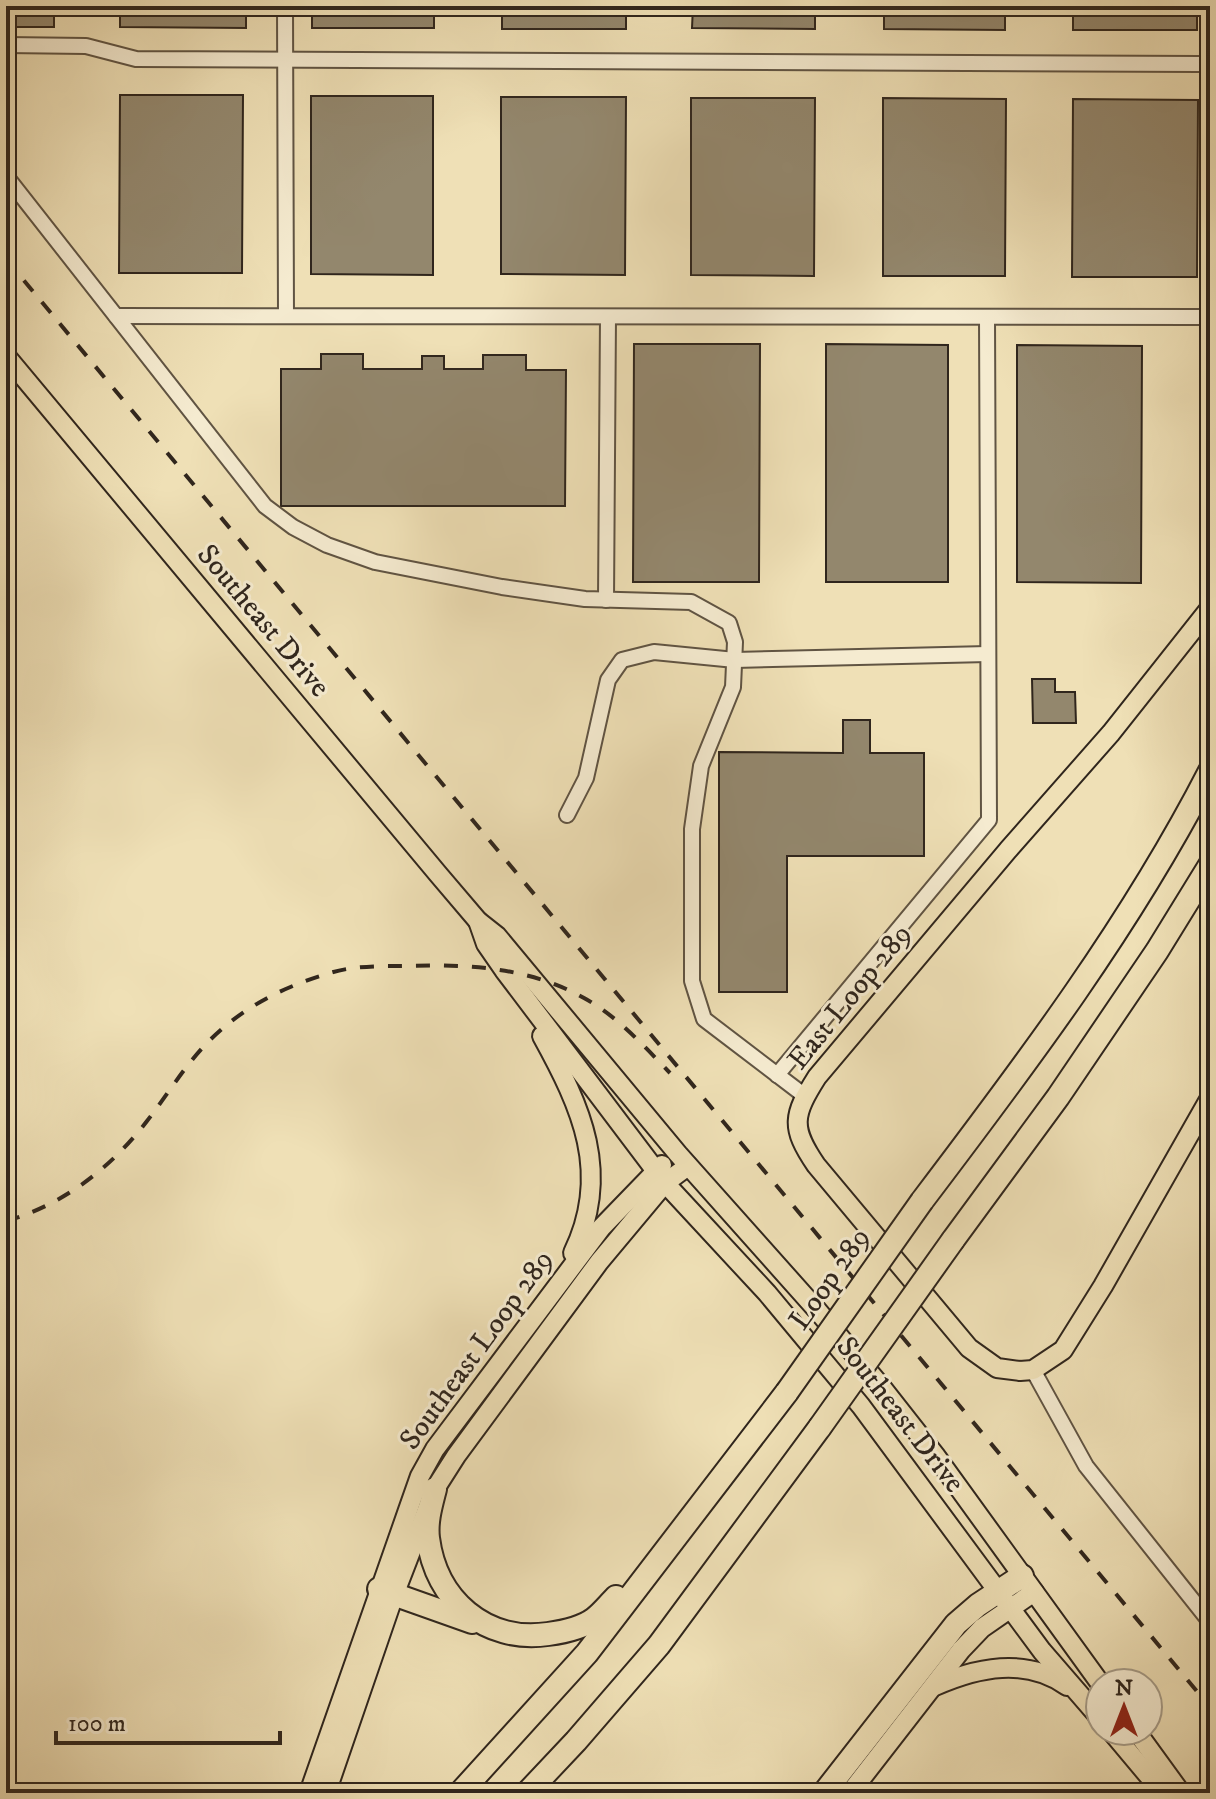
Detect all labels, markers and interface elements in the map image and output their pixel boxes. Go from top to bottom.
street label: Southeast Drive [188,537,338,705]
street label: East Loop 289 [780,917,920,1077]
street label: Loop 289 [781,1220,879,1338]
street label: Southeast Loop 289 [392,1243,562,1457]
street label: Southeast Drive [828,1330,972,1500]
north arrow [1084,1667,1164,1747]
text: N [1115,1675,1133,1702]
scale bar [56,1695,280,1745]
text: 100 m [68,1709,126,1739]

